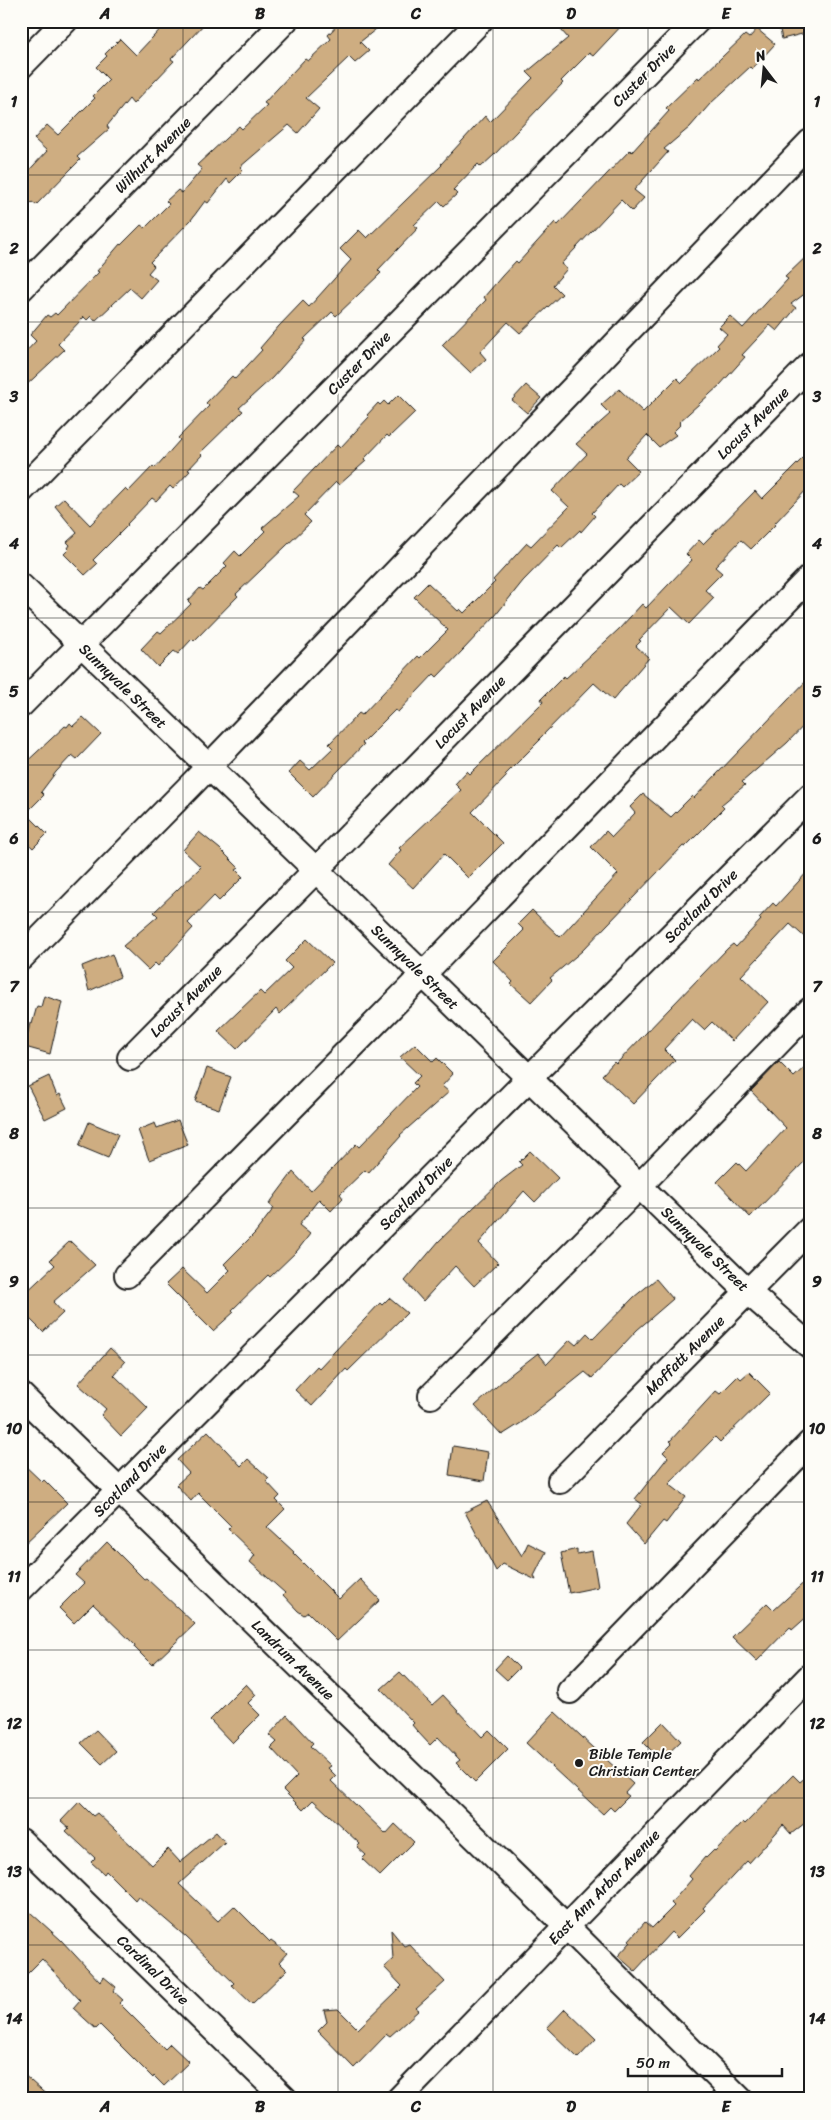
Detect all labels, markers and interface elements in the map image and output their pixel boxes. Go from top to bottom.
text: A [99,0,110,28]
text: B [255,0,266,28]
text: C [410,0,422,28]
text: D [566,0,576,28]
text: E [722,0,732,28]
street label: Custer Drive [606,36,683,113]
north arrow [738,42,788,92]
text: N [751,43,769,70]
text: 1 [11,87,18,116]
text: 1 [814,87,821,116]
street label: Wilhurt Avenue [108,110,198,200]
text: 2 [8,234,19,263]
text: 2 [811,234,822,263]
street label: Custer Drive [321,324,398,401]
street label: Locust Avenue [710,380,796,466]
text: 3 [9,382,19,411]
text: 3 [812,382,822,411]
text: 4 [8,529,19,558]
text: 4 [811,529,822,558]
street label: Sunnyvale Street [73,637,174,736]
street label: Locust Avenue [428,669,512,755]
text: 5 [9,677,19,706]
text: 5 [812,677,822,706]
text: 6 [8,824,19,853]
text: 6 [811,824,822,853]
street label: Scotland Drive [658,862,745,949]
street label: Sunnyvale Street [365,918,466,1017]
street label: Locust Avenue [143,958,229,1044]
text: 7 [9,972,20,1001]
text: 7 [812,972,823,1001]
text: 8 [8,1119,19,1148]
text: 8 [811,1119,822,1148]
street label: Scotland Drive [373,1149,460,1236]
street label: Sunnyvale Street [655,1200,756,1299]
text: 9 [9,1267,19,1296]
text: 9 [812,1267,822,1296]
street label: Moffatt Avenue [639,1309,731,1401]
text: 10 [6,1414,22,1443]
text: 10 [809,1414,825,1443]
street label: Scotland Drive [87,1436,174,1523]
text: 11 [7,1562,21,1591]
text: 11 [810,1562,824,1591]
street label: Landrum Avenue [245,1613,341,1707]
text: 12 [6,1709,23,1738]
text: 12 [809,1709,826,1738]
place label: Bible Temple Christian Center [589,1741,699,1784]
marker: Bible Temple Christian Center [573,1757,585,1769]
street label: East Ann Arbor Avenue [541,1823,667,1951]
text: 13 [6,1857,22,1886]
text: 13 [809,1857,825,1886]
street label: Cardinal Drive [111,1928,196,2012]
text: 14 [6,2004,22,2033]
text: 14 [809,2004,825,2033]
scale bar [628,2045,782,2077]
text: 50 m [636,2050,671,2076]
text: A [99,2092,110,2120]
text: B [255,2092,266,2120]
text: C [410,2092,422,2120]
text: D [566,2092,576,2120]
text: E [722,2092,732,2120]

